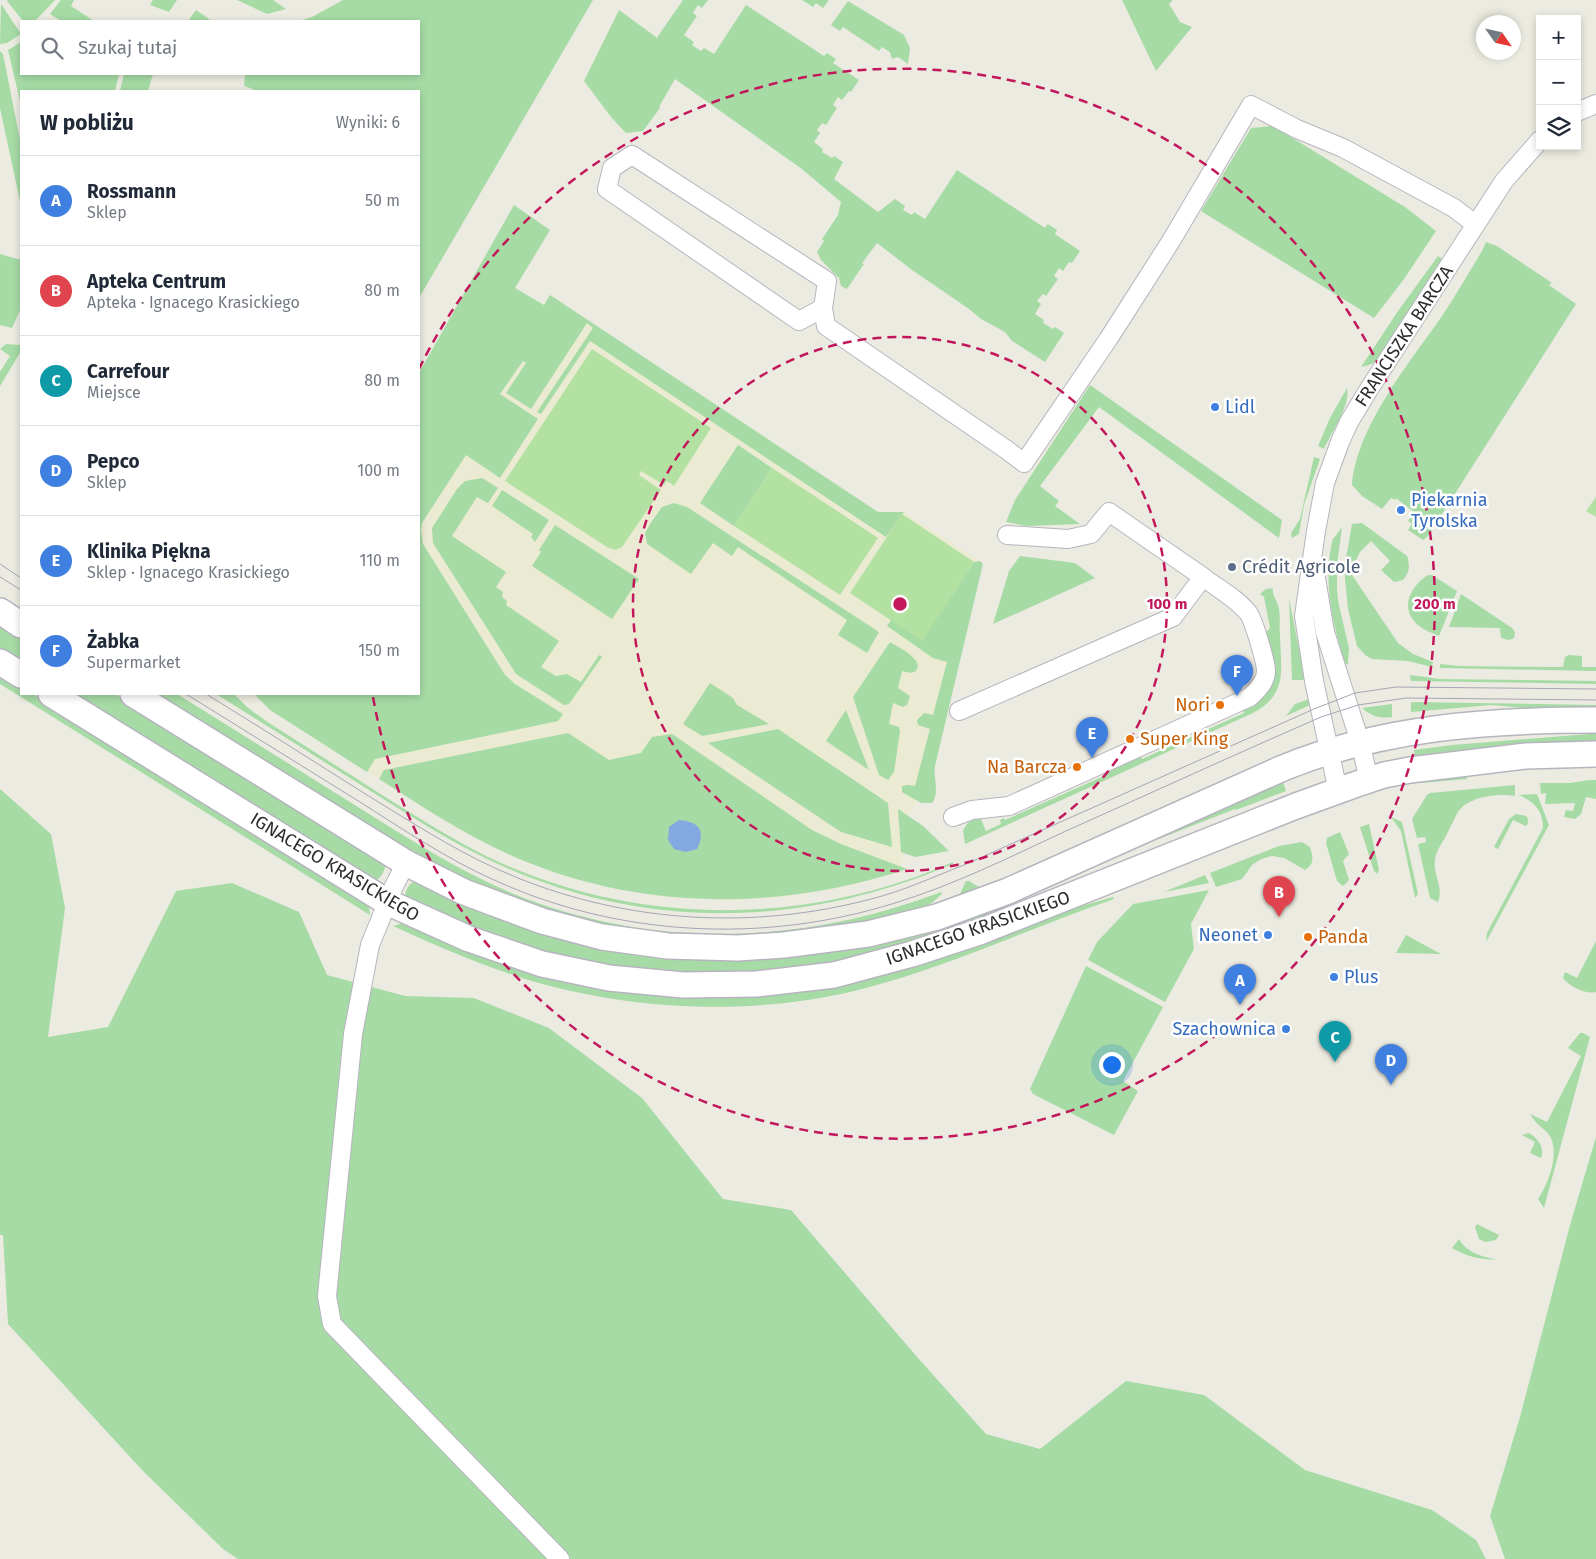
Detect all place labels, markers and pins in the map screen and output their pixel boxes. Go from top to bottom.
place label: Lidl [1225,396,1255,418]
marker: Lidl [1209,401,1221,413]
place label: Piekarnia Tyrolska [1411,489,1487,532]
marker: Piekarnia Tyrolska [1395,504,1407,516]
place label: Crédit Agricole [1242,556,1361,578]
marker: Crédit Agricole [1226,561,1238,573]
centre of rings [891,595,909,613]
pin: F [1221,655,1253,696]
place label: Nori [1175,694,1210,716]
marker: Nori [1214,699,1226,711]
pin: E [1076,717,1108,758]
place label: Super King [1140,728,1229,750]
marker: Super King [1124,733,1136,745]
place label: Na Barcza [987,756,1067,778]
marker: Na Barcza [1071,761,1083,773]
pin: B [1263,876,1295,917]
place label: Neonet [1199,924,1258,946]
place label: Panda [1318,926,1368,948]
marker: Neonet [1262,929,1274,941]
marker: Panda [1302,931,1314,943]
pin: A [1224,964,1256,1005]
place label: Plus [1344,966,1378,988]
marker: Plus [1328,971,1340,983]
place label: Szachownica [1173,1018,1276,1040]
pin: C [1319,1021,1351,1062]
marker: Szachownica [1280,1023,1292,1035]
pin: D [1375,1044,1407,1085]

